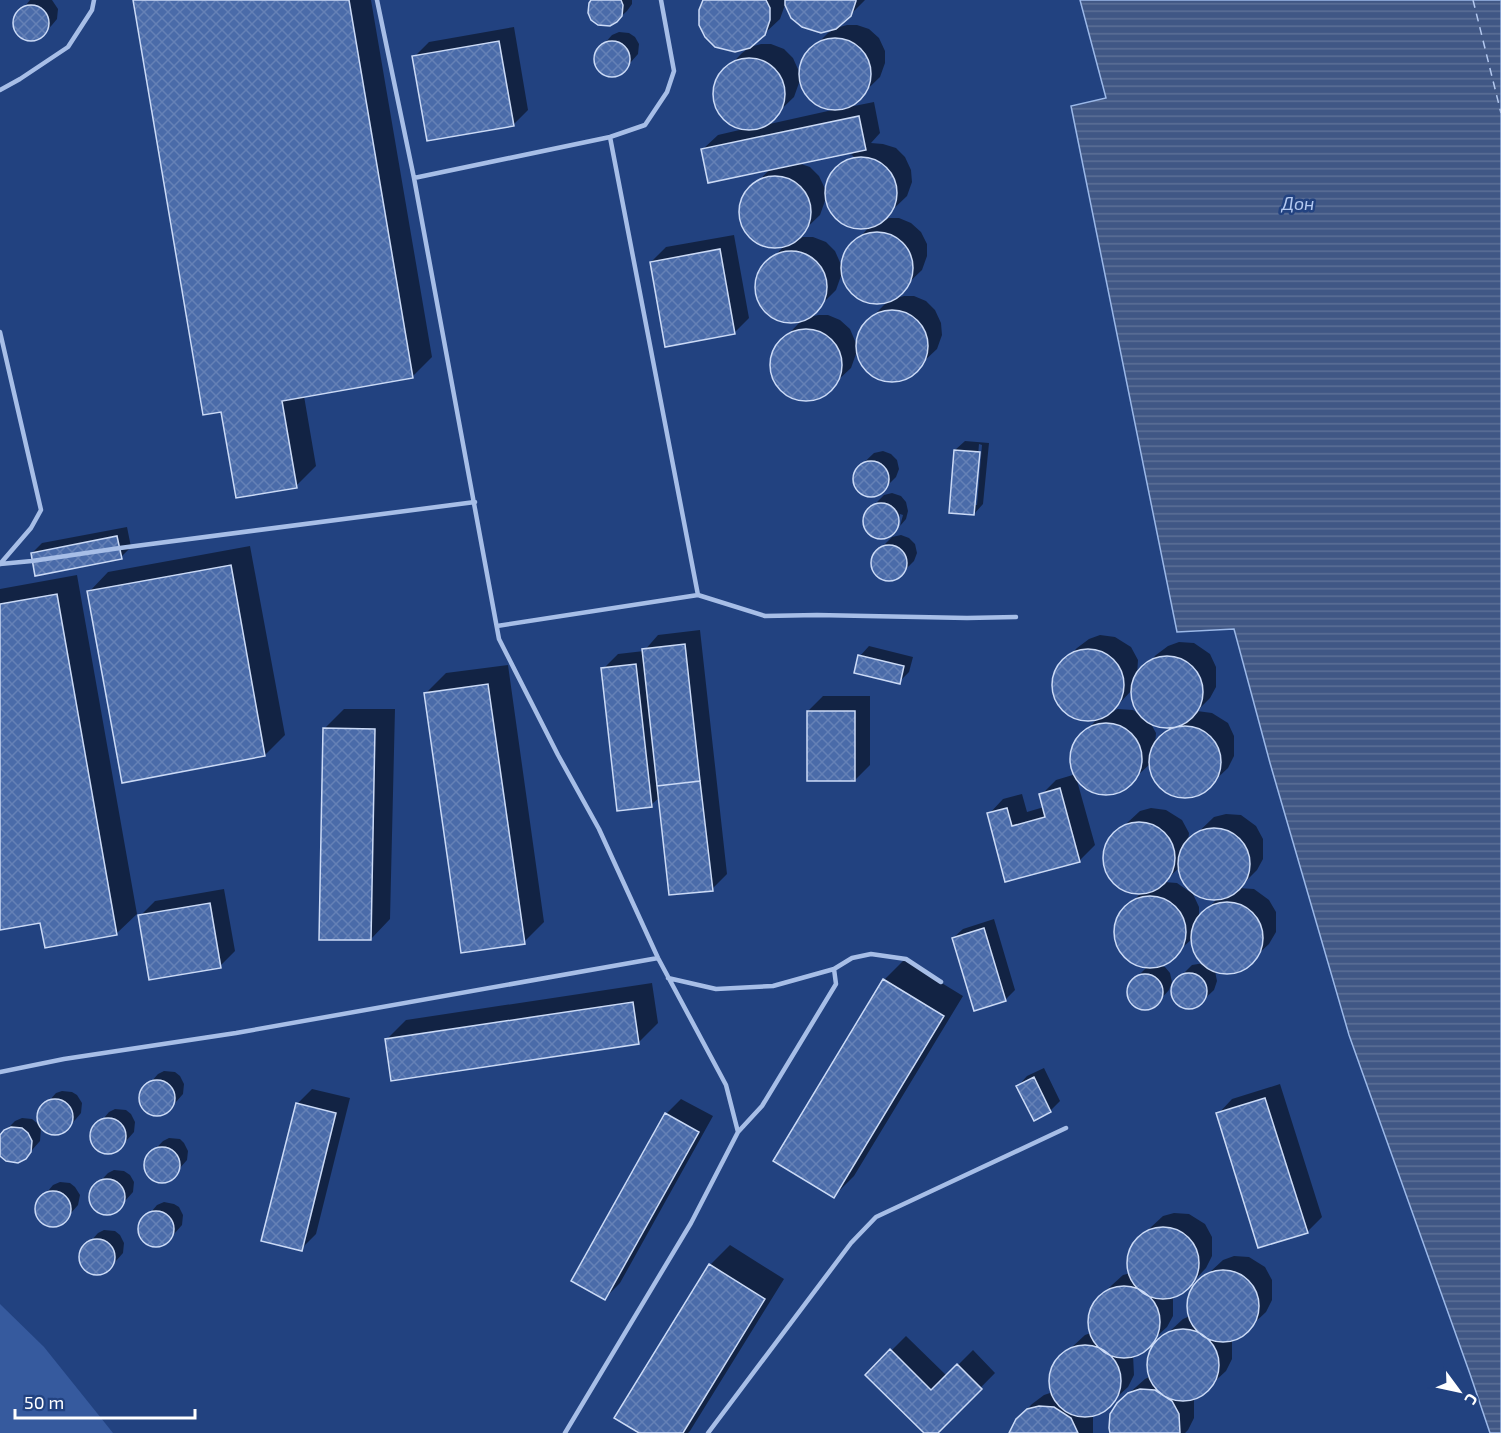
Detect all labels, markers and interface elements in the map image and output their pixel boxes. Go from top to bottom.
water label: Дон [1280,192,1315,214]
north arrow [1429,1361,1489,1421]
scale bar [15,1382,195,1420]
text: С [1461,1390,1483,1409]
text: 50 m [24,1391,64,1413]

